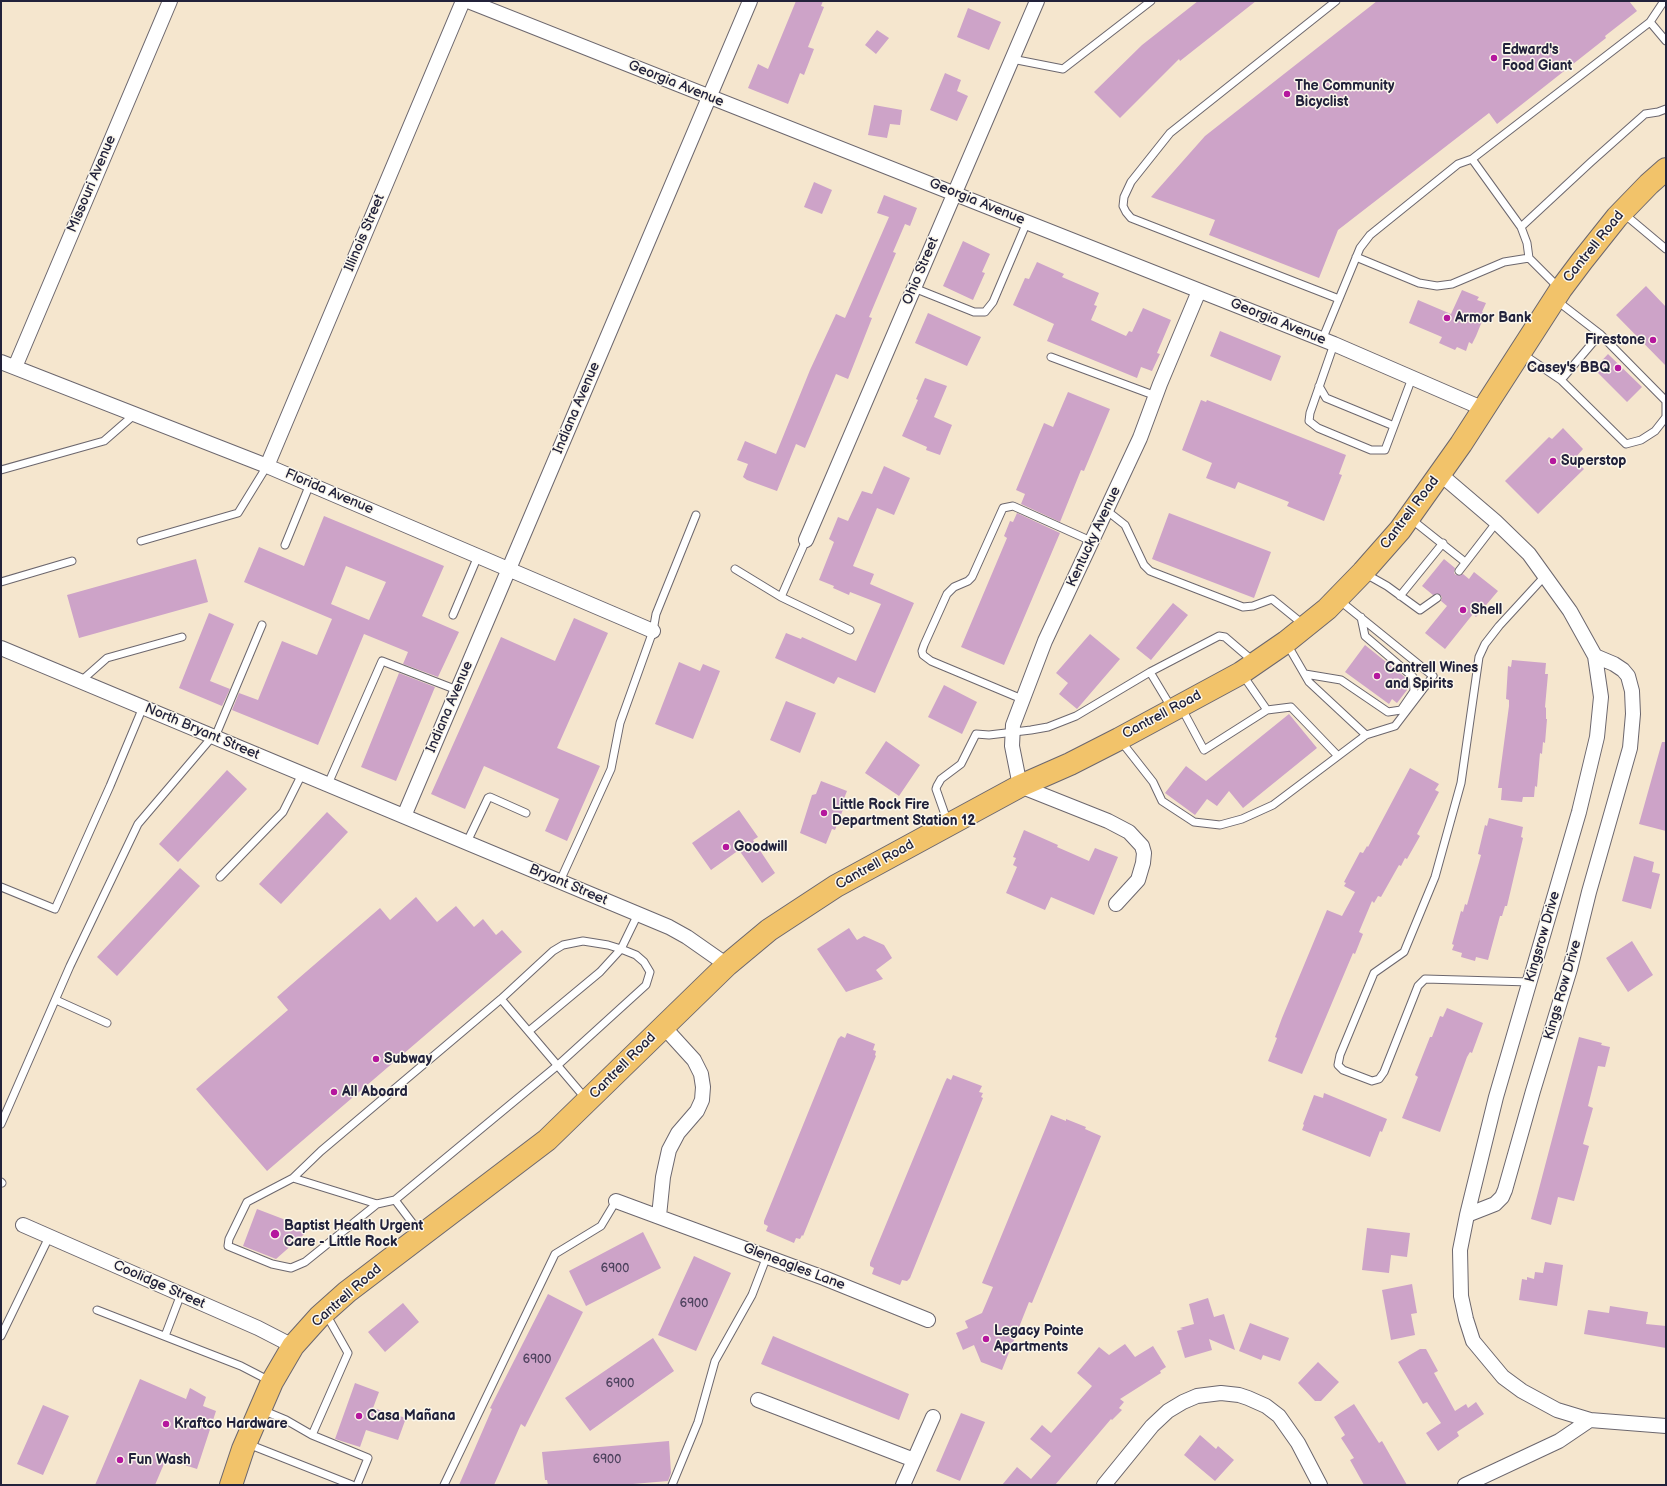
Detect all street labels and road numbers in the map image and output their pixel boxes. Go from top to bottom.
street label: Georgia Avenue [626,57,726,111]
street label: Missouri Avenue [64,133,120,235]
street label: Georgia Avenue [927,175,1027,229]
street label: Illinois Street [341,192,389,274]
street label: Cantrell Road [1560,208,1628,286]
street label: Ohio Street [899,235,943,307]
street label: Georgia Avenue [1228,295,1328,349]
street label: Indiana Avenue [550,360,604,456]
street label: Florida Avenue [282,466,376,518]
street label: Cantrell Road [1377,473,1443,553]
street label: Kentucky Avenue [1063,484,1125,590]
street label: Indiana Avenue [423,659,477,755]
street label: Cantrell Road [1120,687,1204,743]
street label: North Bryant Street [142,700,262,764]
street label: Cantrell Road [833,837,917,893]
street label: Bryant Street [526,861,610,909]
street label: Kingsrow Drive [1522,890,1564,984]
street label: Kings Row Drive [1541,938,1585,1042]
street label: Cantrell Road [586,1029,660,1103]
street label: Gleneagles Lane [741,1240,847,1294]
street label: Coolidge Street [110,1257,208,1313]
street label: Cantrell Road [309,1261,385,1331]

